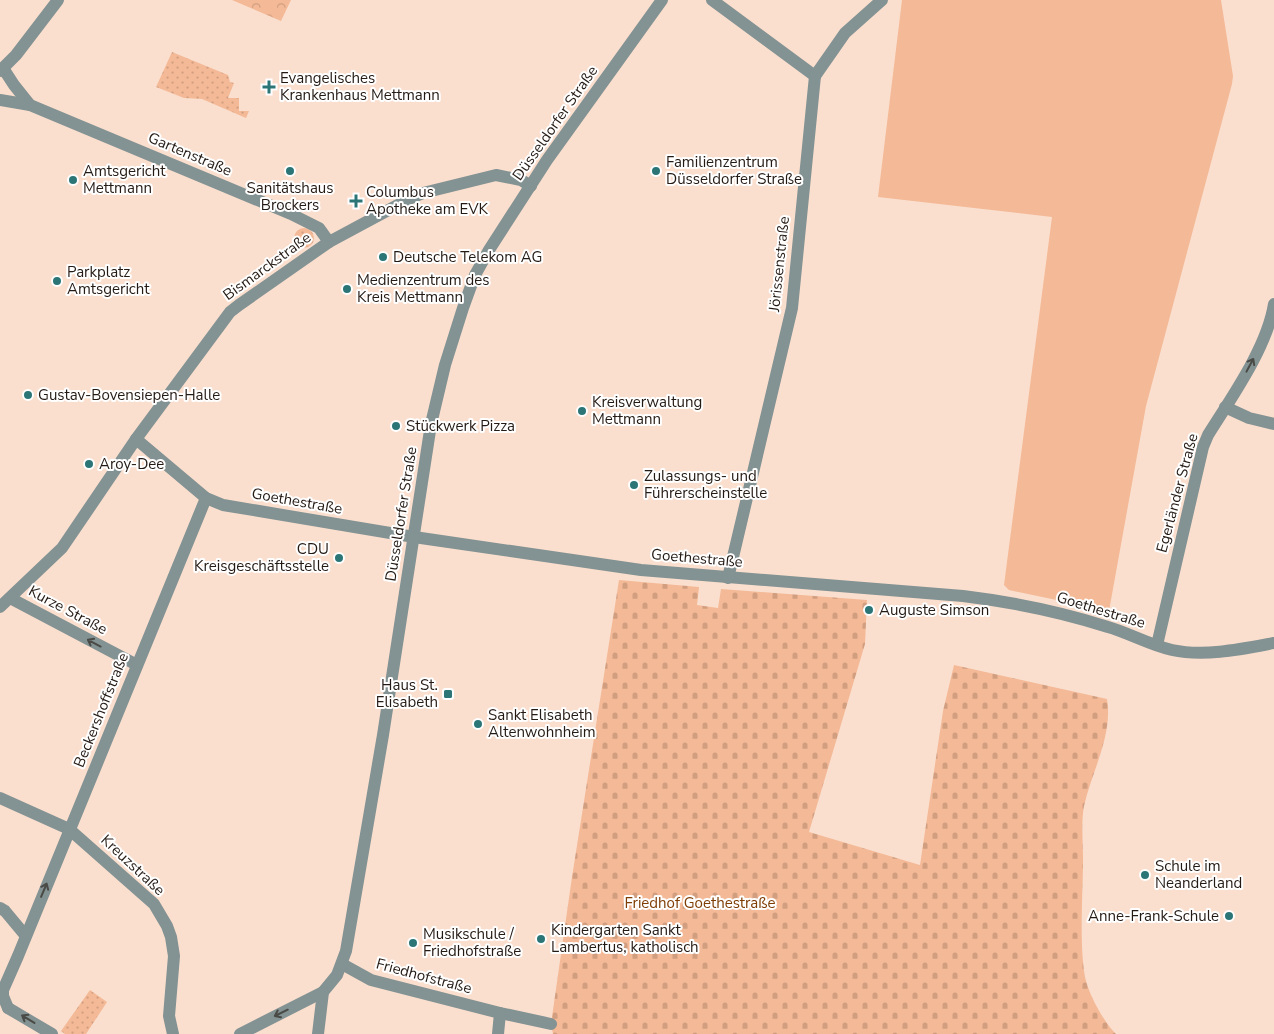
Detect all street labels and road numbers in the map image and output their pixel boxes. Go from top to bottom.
street label: Düsseldorfer Straße [508,62,602,184]
street label: Gartenstraße [145,127,235,181]
street label: Jörissenstraße [764,215,794,314]
street label: Bismarckstraße [219,227,315,305]
street label: Egerländer Straße [1151,431,1203,555]
street label: Düsseldorfer Straße [380,445,422,583]
street label: Goethestraße [250,483,344,519]
street label: Goethestraße [650,544,744,572]
street label: Kurze Straße [25,581,111,639]
street label: Goethestraße [1054,587,1148,633]
street label: Beckershoffstraße [69,650,133,770]
street label: Kreuzstraße [97,830,169,900]
street label: Friedhofstraße [374,954,474,998]

